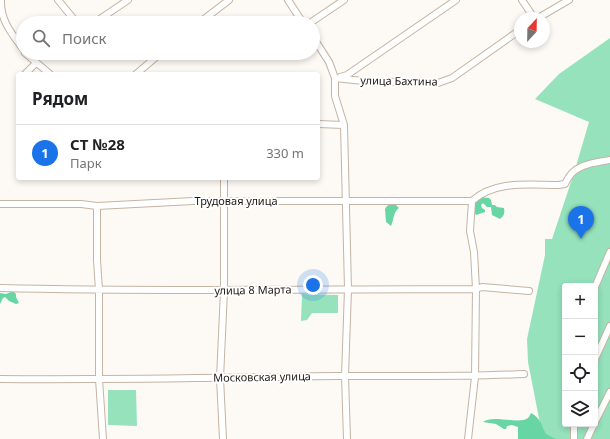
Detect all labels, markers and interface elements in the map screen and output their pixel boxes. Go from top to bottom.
north arrow [514,12,550,48]
search box [16,16,320,60]
icon: search [30,27,52,49]
text: Поиск [62,28,107,48]
street label: улица Бахтина [360,72,438,89]
text: Рядом [32,87,88,110]
text: СТ №28 [70,134,125,154]
text: 1 [41,144,49,162]
text: 330 m [266,144,304,162]
text: Парк [70,154,102,172]
street label: Трудовая улица [194,193,278,208]
pin: 1 [568,206,594,239]
your location [303,275,323,295]
street label: улица 8 Марта [214,281,292,298]
map controls [562,283,598,427]
button: + [562,283,598,319]
button: − [562,319,598,355]
button: locate [562,355,598,391]
street label: Московская улица [213,368,311,385]
button: layers [562,391,598,427]

